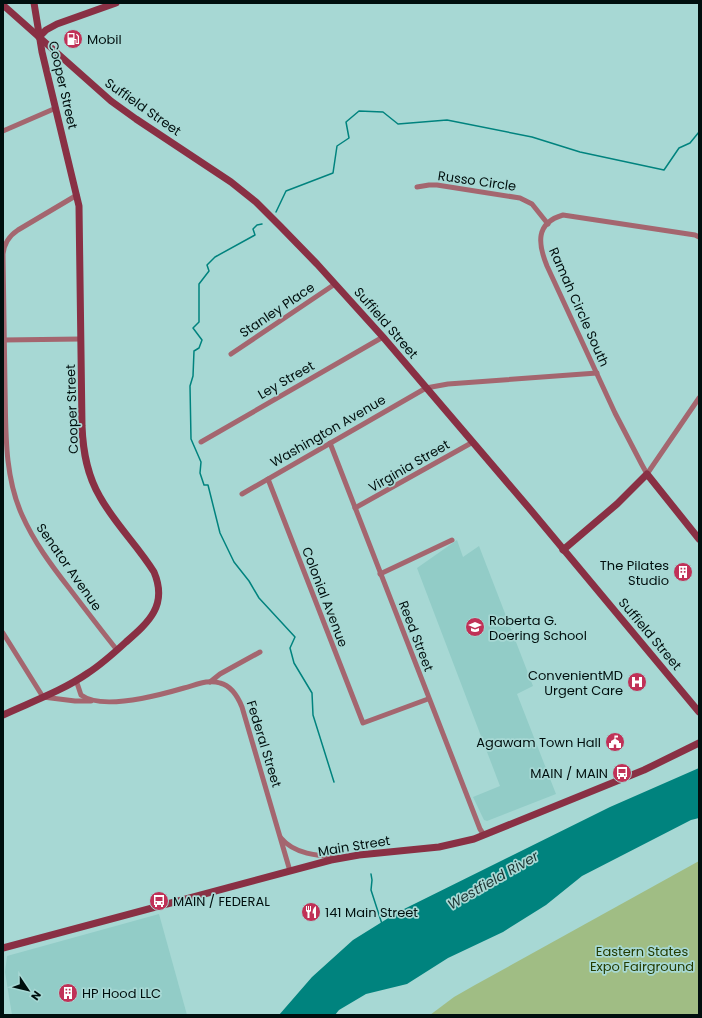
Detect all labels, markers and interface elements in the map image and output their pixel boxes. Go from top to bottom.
fuel station icon: Mobil [62,28,84,50]
place label: Mobil [87,30,122,49]
street label: Cooper Street [44,39,82,131]
street label: Suffield Street [101,74,185,141]
street label: Russo Circle [437,166,517,196]
street label: Ramah Circle South [544,244,614,370]
street label: Stanley Place [236,278,318,342]
street label: Suffield Street [350,283,423,363]
street label: Ley Street [254,356,318,404]
street label: Cooper Street [61,363,83,454]
street label: Washington Avenue [267,390,389,472]
street label: Virginia Street [365,435,453,497]
street label: Senator Avenue [32,519,106,615]
street label: Colonial Avenue [297,544,353,650]
place label: The Pilates Studio [600,556,669,590]
building icon: The Pilates Studio [672,561,694,583]
street label: Suffield Street [614,594,686,675]
street label: Reed Street [394,598,438,674]
place label: Roberta G. Doering School [489,611,587,645]
school or university icon: Roberta G. Doering School [464,616,486,638]
place label: ConvenientMD Urgent Care [528,666,623,700]
hospital icon: ConvenientMD Urgent Care [626,671,648,693]
street label: Federal Street [242,698,286,790]
public building icon: Agawam Town Hall [604,731,626,753]
place label: Agawam Town Hall [476,733,601,752]
bus stop icon: MAIN / MAIN [611,762,633,784]
place label: MAIN / MAIN [530,764,608,783]
street label: Main Street [316,831,392,861]
water label: Westfield River [444,845,543,914]
bus stop icon: MAIN / FEDERAL [148,890,170,912]
place label: MAIN / FEDERAL [173,892,270,911]
restaurant icon: 141 Main Street [300,901,322,923]
place label: 141 Main Street [325,903,418,922]
park label: Eastern States Expo Fairground [590,942,694,976]
north arrow [8,970,48,1010]
building icon: HP Hood LLC [57,982,79,1004]
place label: HP Hood LLC [82,984,161,1003]
text: N [27,988,45,1004]

